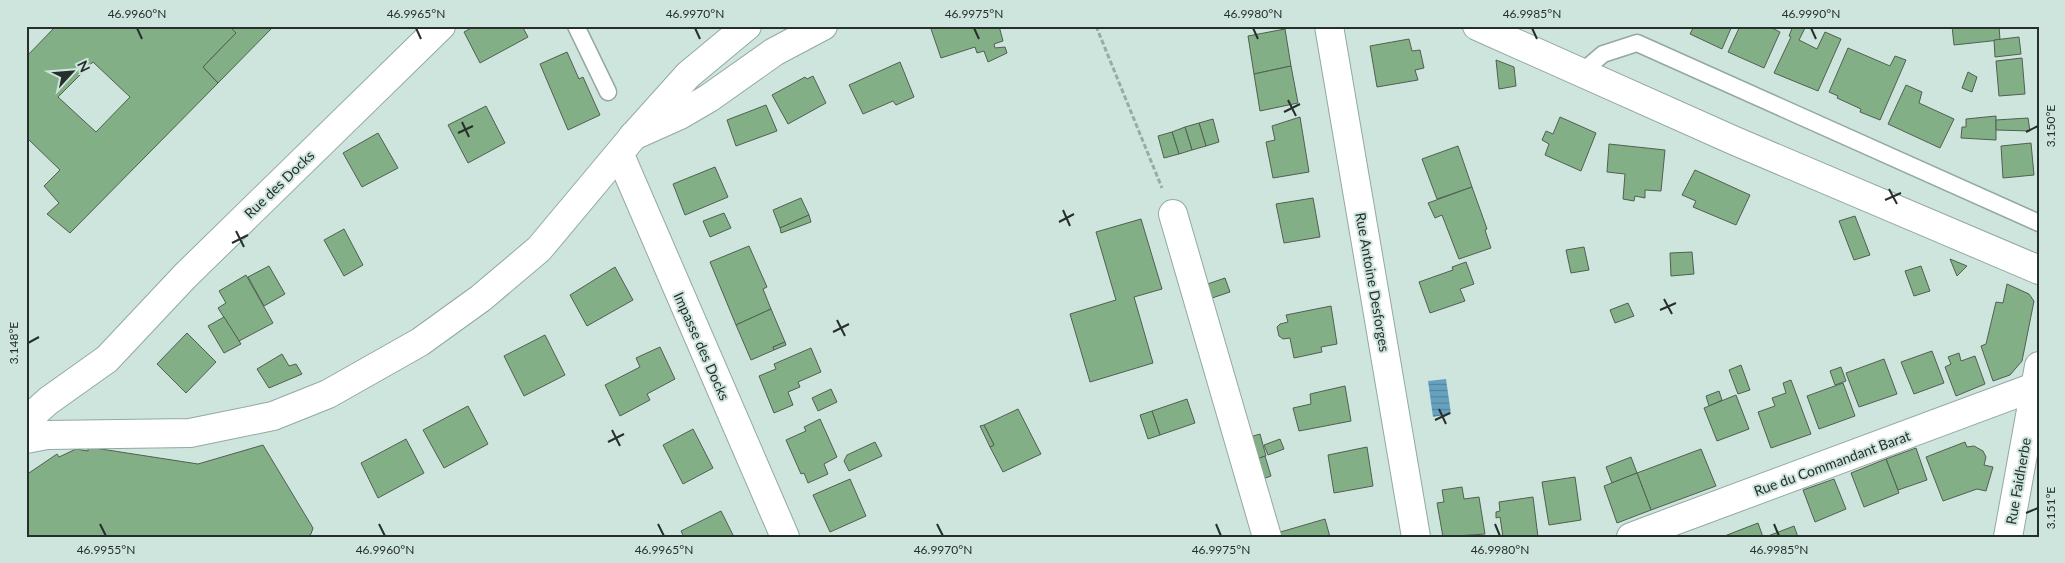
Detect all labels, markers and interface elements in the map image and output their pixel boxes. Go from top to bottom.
text: 46.9960°N [108,6,166,21]
text: 46.9965°N [387,6,445,21]
text: 46.9970°N [666,6,724,21]
text: 46.9975°N [945,6,1003,21]
text: 46.9980°N [1224,6,1282,21]
text: 46.9985°N [1503,6,1561,21]
text: 46.9990°N [1782,6,1840,21]
north arrow [48,48,98,98]
text: N [74,58,94,75]
text: 3.150°E [2043,105,2058,147]
street label: Rue des Docks [241,146,317,222]
street label: Rue Antoine Desforges [1352,211,1394,353]
street label: Impasse des Docks [671,289,733,403]
text: 3.148°E [6,322,21,364]
street label: Rue du Commandant Barat [1751,427,1913,499]
street label: Rue Faidherbe [2002,436,2034,526]
text: 3.151°E [2043,487,2058,529]
text: 46.9955°N [77,542,135,557]
text: 46.9960°N [356,542,414,557]
text: 46.9965°N [635,542,693,557]
text: 46.9970°N [914,542,972,557]
text: 46.9975°N [1192,542,1250,557]
text: 46.9980°N [1471,542,1529,557]
text: 46.9985°N [1750,542,1808,557]

